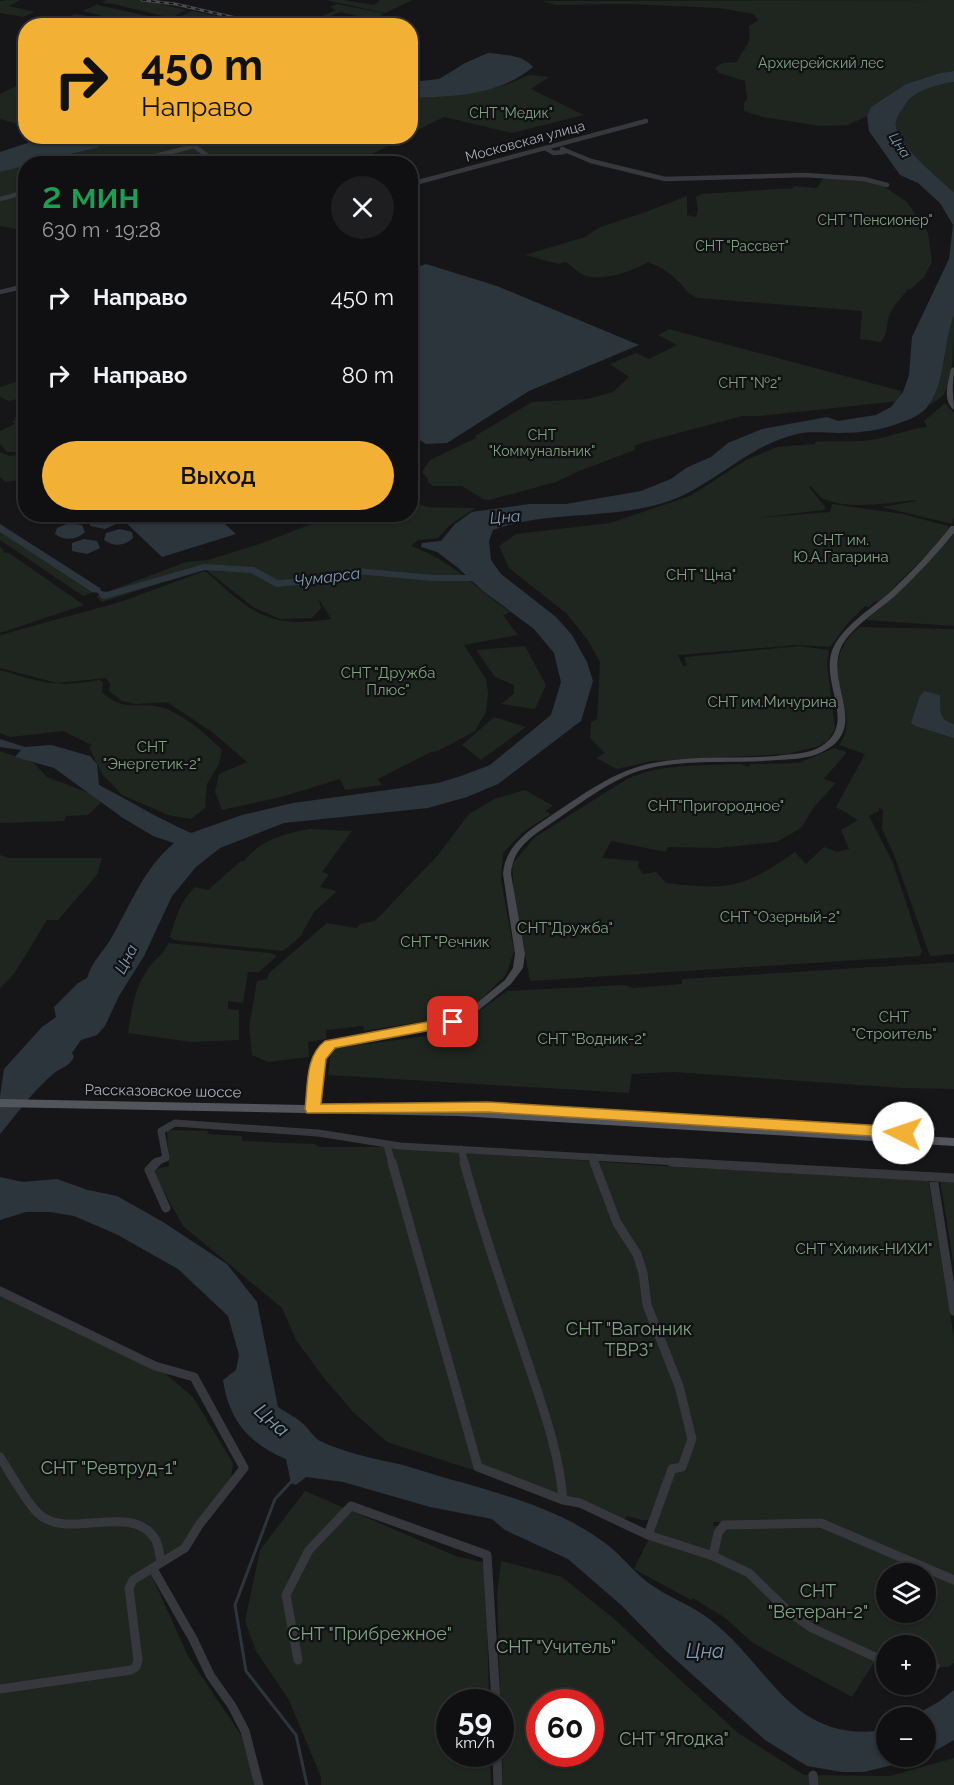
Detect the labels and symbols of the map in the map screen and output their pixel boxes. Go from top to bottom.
park label: Архиерейский лес [758,55,884,71]
park label: СНТ "Медик" [469,105,553,121]
street label: Московская улица [463,117,587,165]
water label: Цна [886,129,914,161]
park label: СНТ "Пенсионер" [818,212,932,228]
park label: СНТ "Рассвет" [695,238,789,254]
park label: СНТ "№2" [719,375,781,391]
park label: СНТ "Коммунальник" [489,427,595,459]
water label: Цна [489,506,521,528]
park label: СНТ им. Ю.А.Гагарина [793,531,889,566]
water label: Чумарса [293,563,362,590]
park label: СНТ "Цна" [666,566,736,584]
park label: СНТ "Дружба Плюс" [341,664,435,699]
park label: СНТ им.Мичурина [707,693,837,711]
park label: СНТ "Энергетик-2" [103,738,201,773]
park label: СНТ"Пригородное" [648,797,784,815]
park label: СНТ "Озерный-2" [720,908,840,926]
park label: СНТ"Дружба" [517,919,613,937]
park label: СНТ "Речник [400,933,490,951]
water label: Цна [111,941,142,977]
pin [427,996,478,1047]
park label: СНТ "Строитель" [851,1008,937,1043]
park label: СНТ "Водник-2" [538,1030,646,1048]
street label: Рассказовское шоссе [84,1081,242,1101]
position arrow [871,1101,935,1165]
park label: СНТ "Химик-НИХИ" [796,1240,932,1258]
park label: СНТ "Вагонник ТВРЗ" [566,1318,692,1360]
water label: Цна [250,1398,294,1442]
park label: СНТ "Ревтруд-1" [41,1457,177,1478]
park label: СНТ "Ветеран-2" [768,1580,868,1622]
park label: СНТ "Прибрежное" [288,1623,452,1644]
park label: СНТ "Учитель" [496,1636,616,1657]
water label: Цна [686,1639,724,1663]
speed limit sign: 60 [526,1689,604,1767]
park label: СНТ "Ягодка" [619,1728,729,1749]

